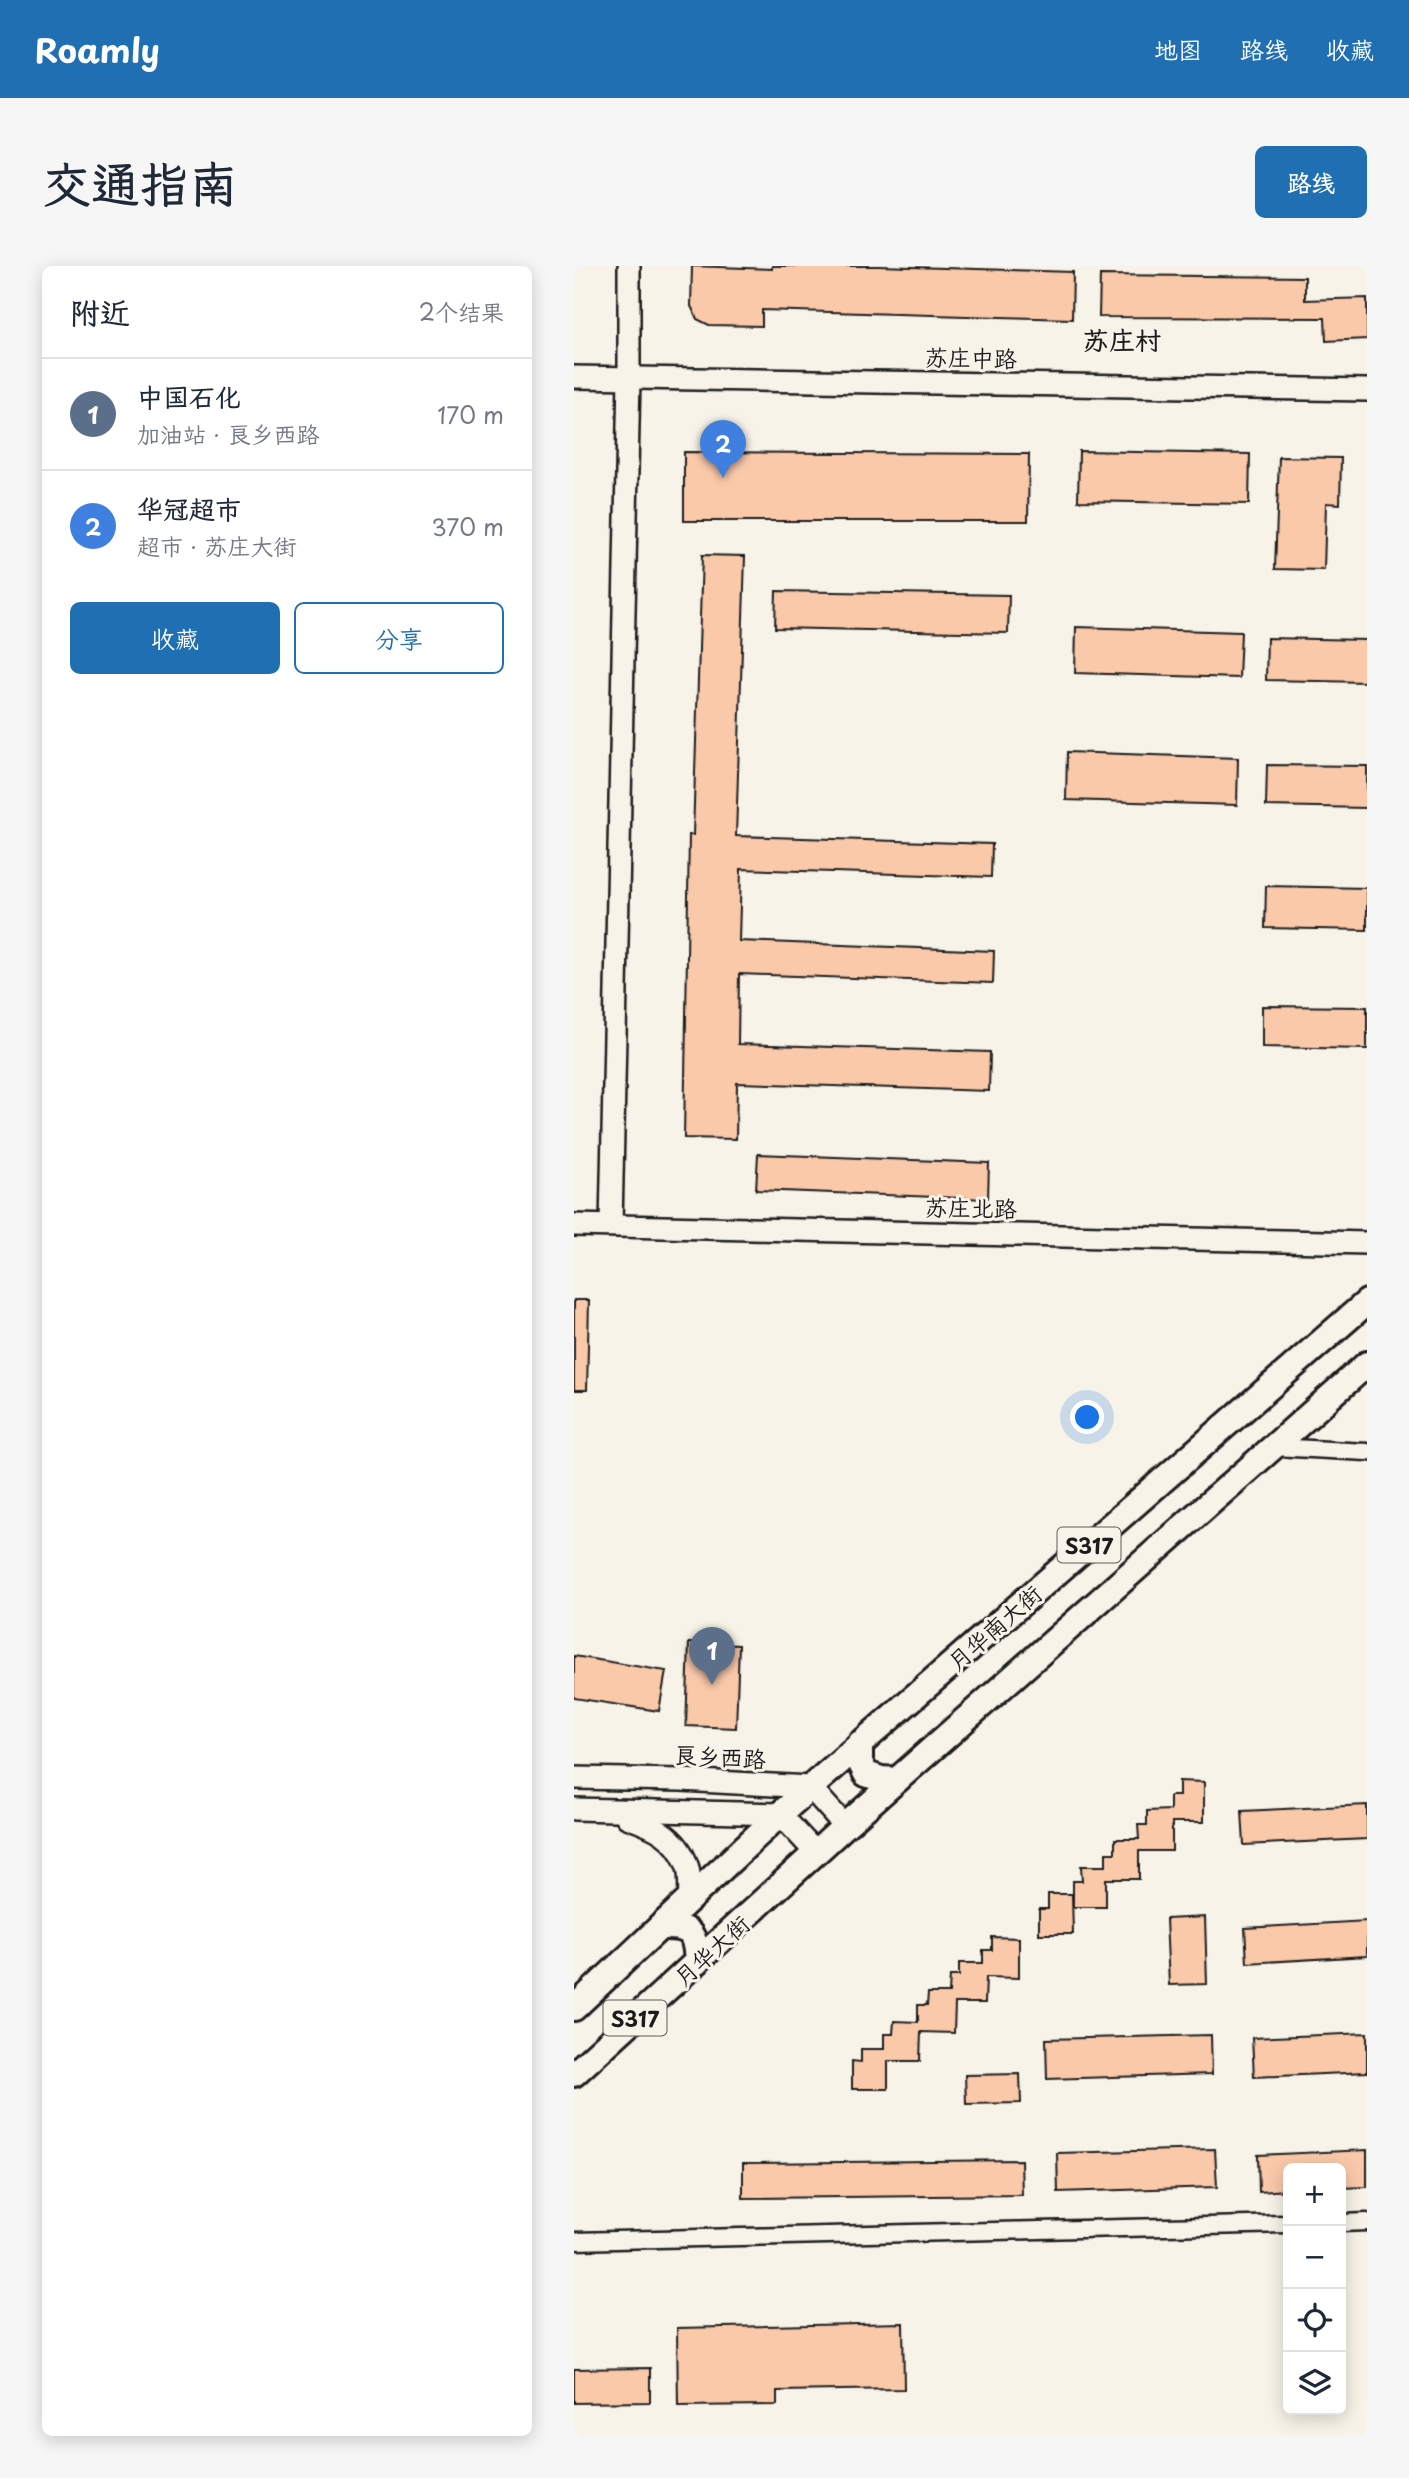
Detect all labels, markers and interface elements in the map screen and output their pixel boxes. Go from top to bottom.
text: Roamly [35,24,160,74]
text: 地图 [1154,31,1202,67]
text: 路线 [1240,31,1288,67]
text: 收藏 [1326,31,1374,67]
text: 交通指南 [42,145,238,219]
button: 路线 [1255,146,1367,218]
text: 附近 [70,289,130,334]
text: 2个结果 [419,294,504,329]
district label: 苏庄村 [1083,320,1161,359]
street label: 苏庄中路 [925,339,1017,375]
text: 中国石化 [137,377,241,416]
text: 1 [88,397,99,432]
text: 170 m [437,397,504,432]
text: 加油站 · 良乡西路 [137,416,320,451]
pin: 2 [700,420,746,478]
text: 华冠超市 [137,489,241,528]
text: 2 [85,509,101,544]
text: 370 m [431,509,504,544]
text: 超市 · 苏庄大街 [137,528,297,563]
button: 收藏 [70,602,280,674]
button: 分享 [294,602,504,674]
street label: 苏庄北路 [925,1189,1017,1225]
your location [1070,1400,1104,1434]
road number: S317 [1058,1528,1120,1562]
street label: 月华南大街 [939,1576,1049,1678]
pin: 1 [689,1627,735,1685]
street label: 良乡西路 [673,1736,767,1776]
street label: 月华大街 [665,1906,757,1994]
road number: S317 [603,2000,666,2036]
map controls [1283,2163,1346,2415]
button: + [1283,2163,1346,2226]
button: − [1283,2226,1346,2289]
button: locate [1283,2289,1346,2352]
button: layers [1283,2352,1346,2415]

